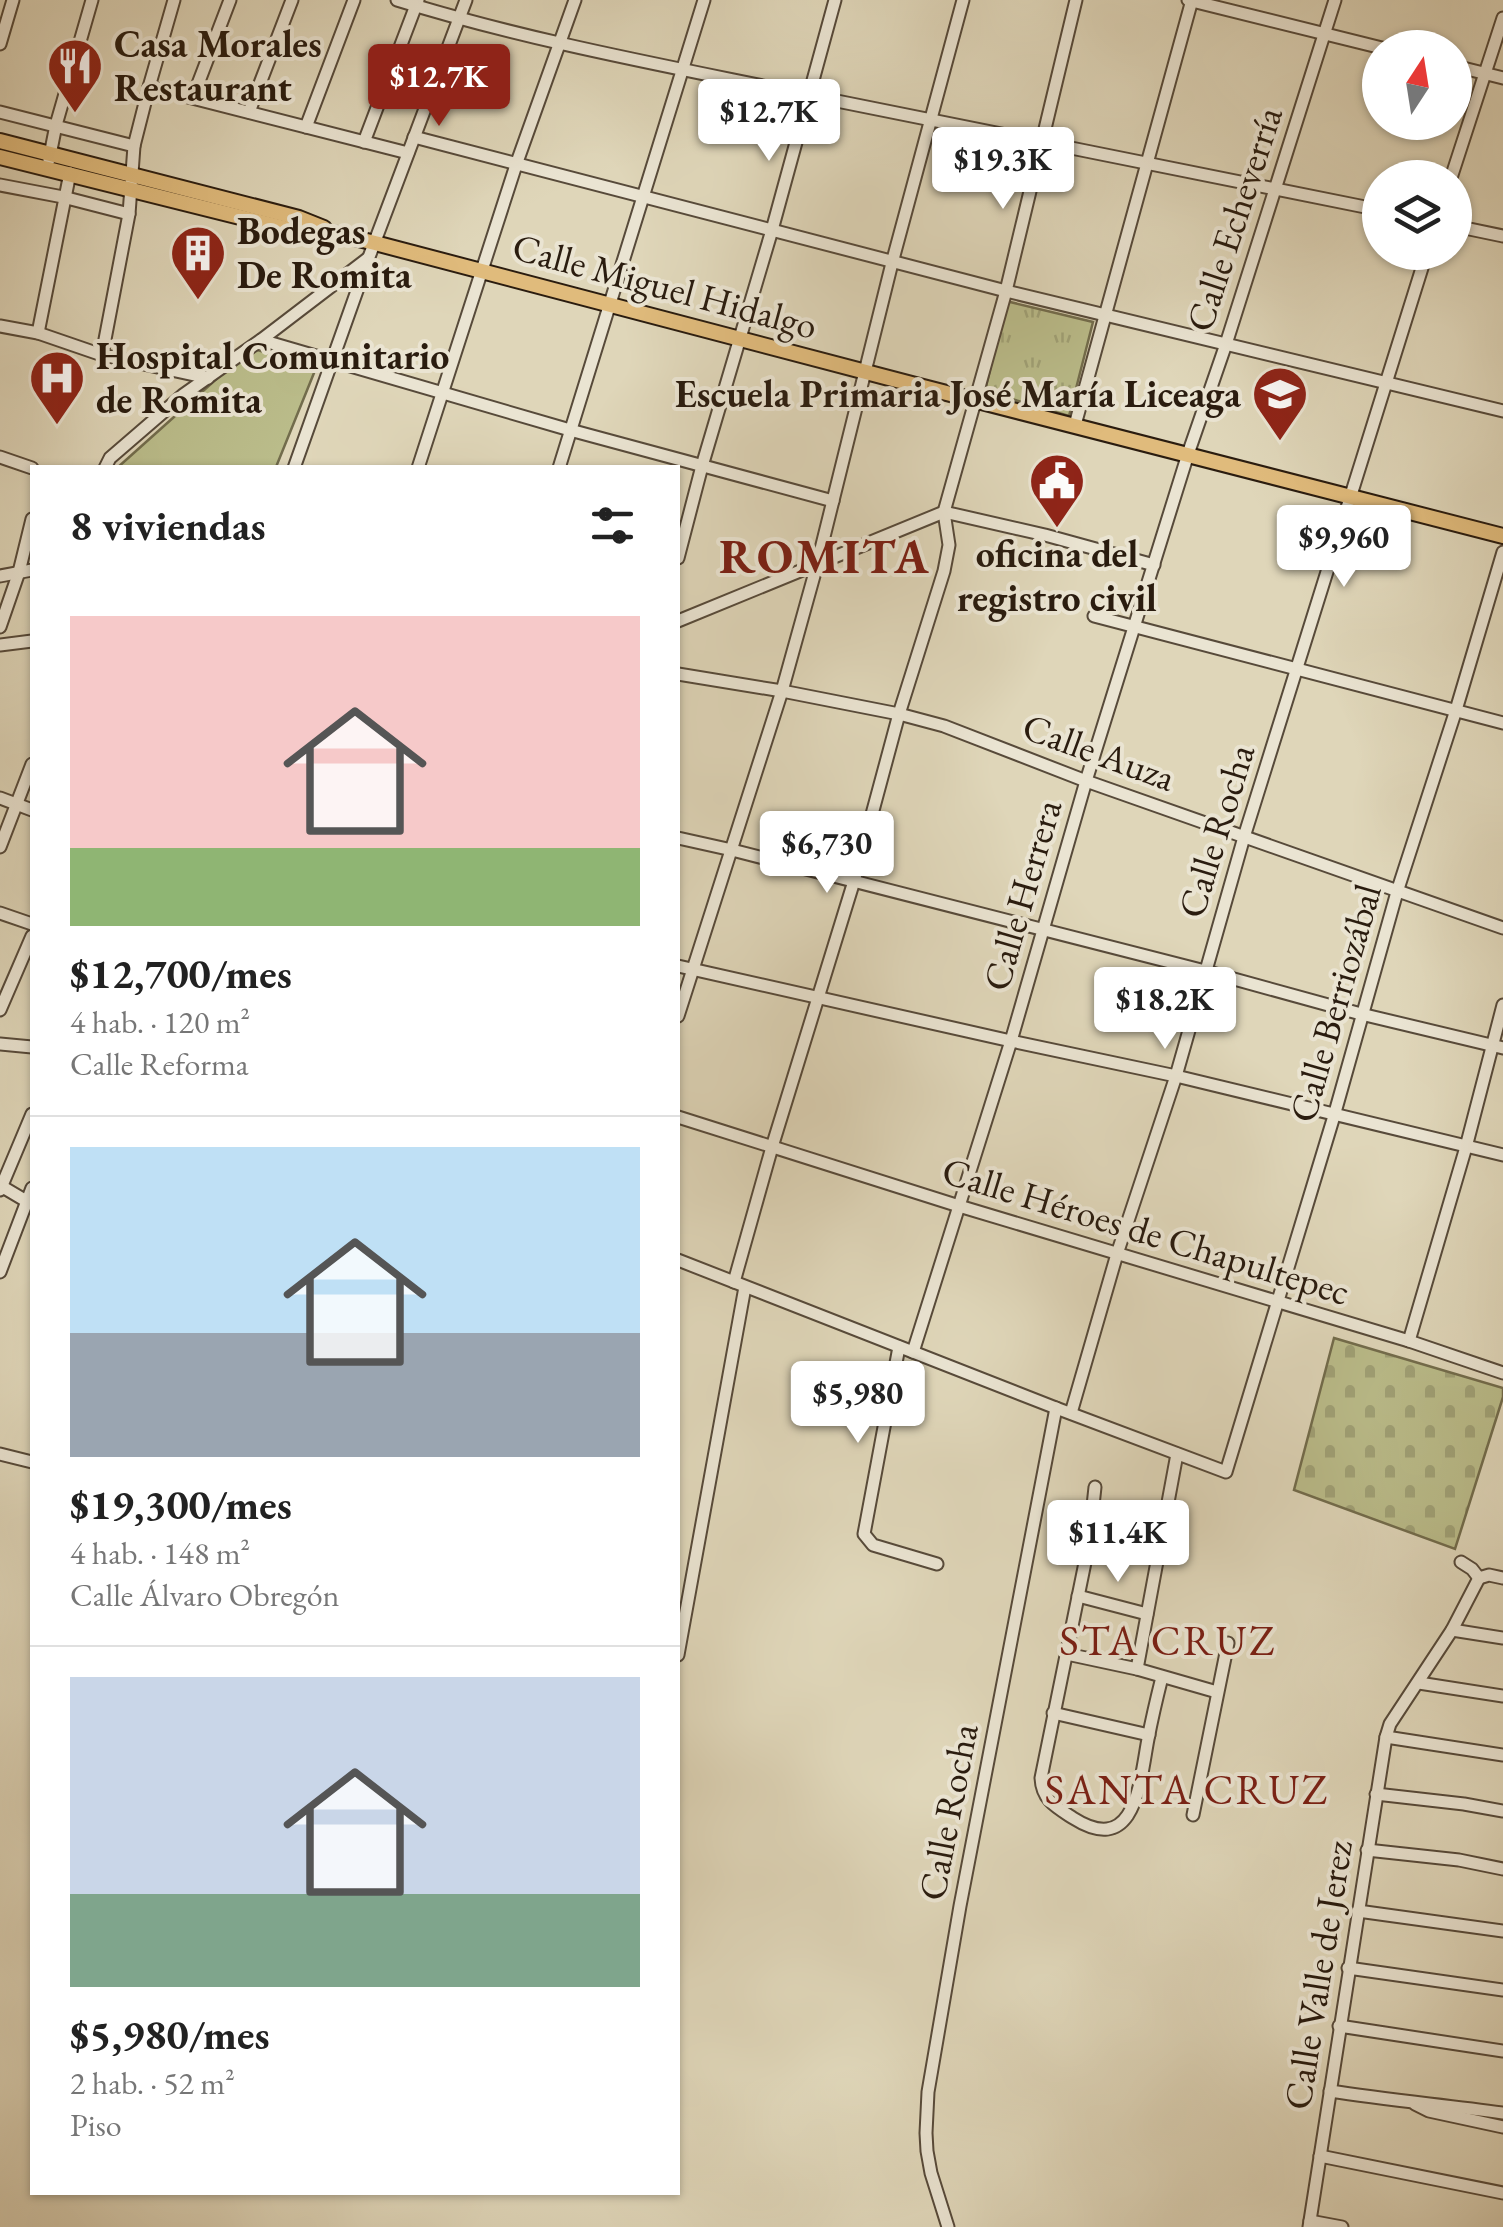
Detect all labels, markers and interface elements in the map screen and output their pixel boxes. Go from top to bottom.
place label: Casa Morales Restaurant [114,19,322,112]
north arrow [1362,30,1472,140]
map controls [1362,30,1472,270]
restaurant icon: Casa Morales Restaurant [45,36,105,115]
pin: $12.7K [358,44,520,129]
text: $12.7K [390,55,488,97]
pin: $12.7K [688,79,850,164]
text: $12.7K [720,90,818,132]
street label: Calle Echeverría [1174,99,1293,337]
pin: $19.3K [922,127,1084,212]
text: $19.3K [954,138,1052,180]
button: layers [1362,160,1472,270]
place label: Bodegas De Romita [237,206,412,299]
street label: Calle Miguel Hidalgo [507,221,823,350]
building icon: Bodegas De Romita [168,223,228,302]
place label: Hospital Comunitario de Romita [96,331,449,424]
hospital icon: Hospital Comunitario de Romita [27,348,87,427]
school or university icon: Escuela Primaria José María Liceaga [1250,364,1310,443]
place label: Escuela Primaria José María Liceaga [675,369,1241,418]
public building icon: oficina del registro civil [1027,451,1087,530]
text: 8 viviendas [70,498,266,553]
icon: filters [585,498,640,553]
pin: $9,960 [1263,505,1425,590]
text: $9,960 [1299,516,1389,558]
district label: ROMITA [719,525,931,587]
place label: oficina del registro civil [957,529,1157,622]
icon: home [265,681,445,861]
street label: Calle Auza [1016,701,1183,802]
street label: Calle Rocha [1166,737,1265,924]
street label: Calle Herrera [971,793,1072,996]
pin: $6,730 [746,811,908,896]
text: $6,730 [782,822,872,864]
street label: Calle Berriozábal [1277,878,1392,1128]
text: $12,700/mes [70,946,292,1001]
pin: $18.2K [1084,967,1246,1052]
text: $18.2K [1116,978,1214,1020]
text: 4 hab. · 120 m² [70,1001,250,1043]
text: Calle Reforma [70,1043,249,1085]
street label: Calle Héroes de Chapultepec [937,1145,1356,1316]
icon: home [265,1212,445,1392]
pin: $5,980 [777,1361,939,1446]
text: $5,980 [813,1372,903,1414]
text: $19,300/mes [70,1477,292,1532]
pin: $11.4K [1037,1500,1199,1585]
text: $11.4K [1069,1511,1167,1553]
text: 4 hab. · 148 m² [70,1532,250,1574]
text: Calle Álvaro Obregón [70,1574,340,1616]
district label: STA CRUZ [1059,1613,1277,1668]
street label: Calle Rocha [906,1719,989,1904]
icon: home [265,1742,445,1922]
district label: SANTA CRUZ [1045,1762,1329,1817]
street label: Calle Valle de Jerez [1272,1836,1363,2113]
text: $5,980/mes [70,2007,270,2062]
text: 2 hab. · 52 m² [70,2062,235,2104]
text: Piso [70,2104,122,2146]

